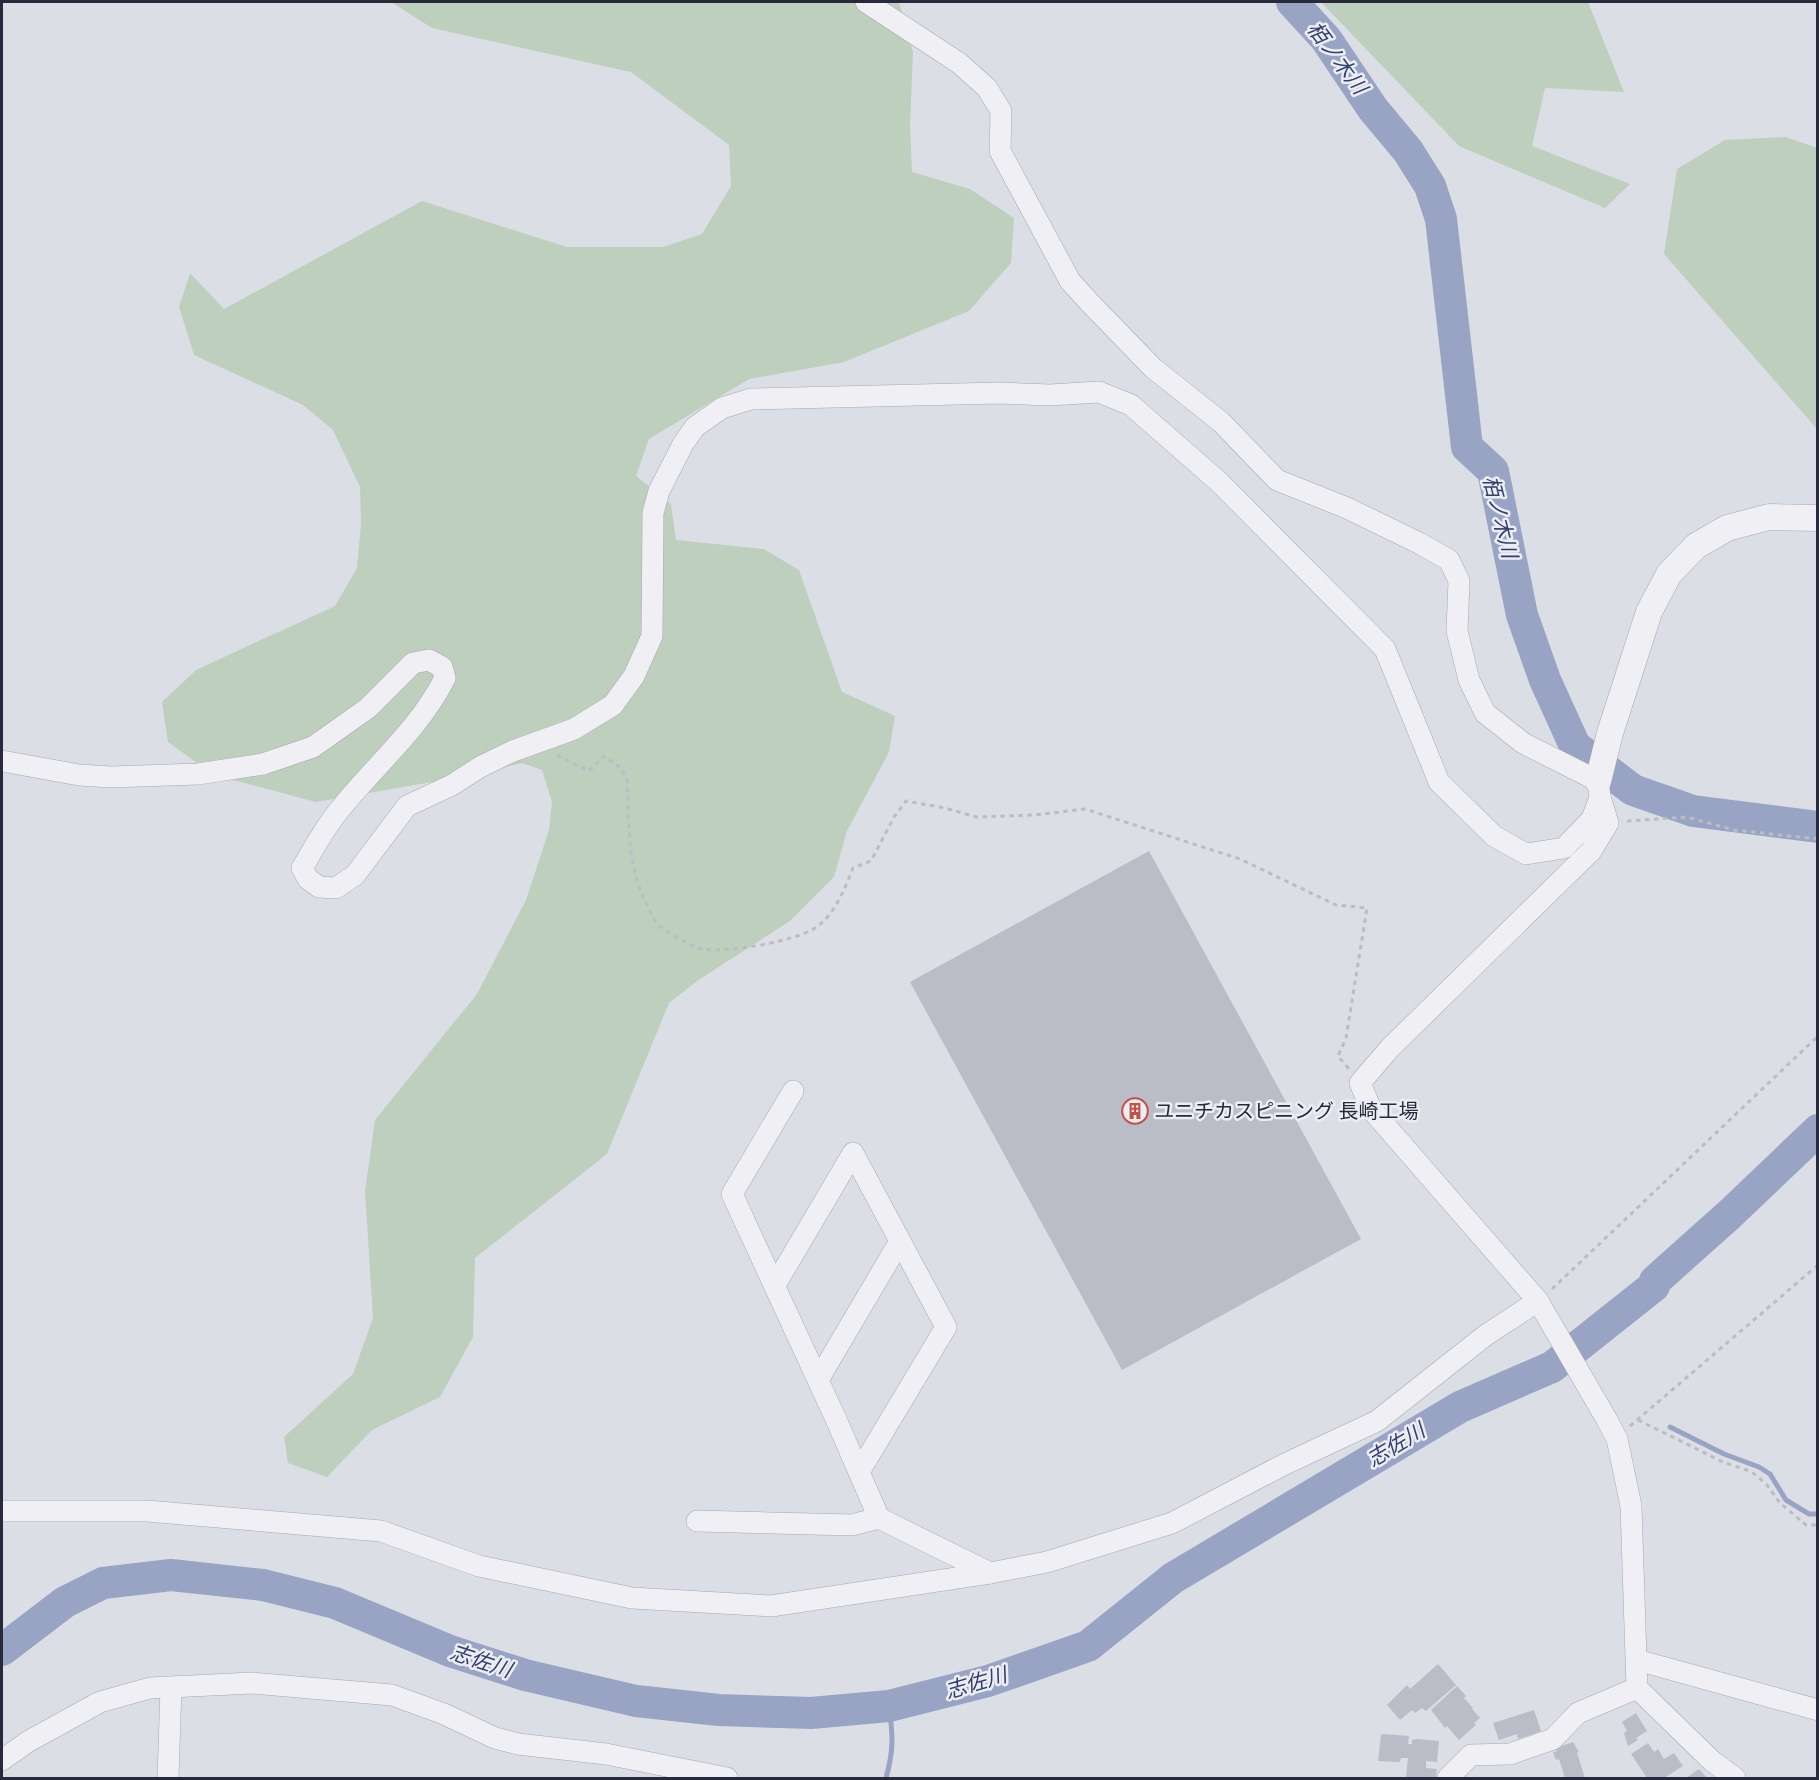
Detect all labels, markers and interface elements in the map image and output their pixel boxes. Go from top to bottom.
water label: 栢ノ木川 [1302,17,1373,100]
water label: 栢ノ木川 [1478,473,1522,563]
building icon: ユニチカスピニング 長崎工場 [1120,1096,1150,1126]
place label: ユニチカスピニング 長崎工場 [1154,1099,1419,1123]
water label: 志佐川 [1363,1417,1431,1472]
water label: 志佐川 [447,1640,517,1683]
water label: 志佐川 [942,1662,1012,1703]

